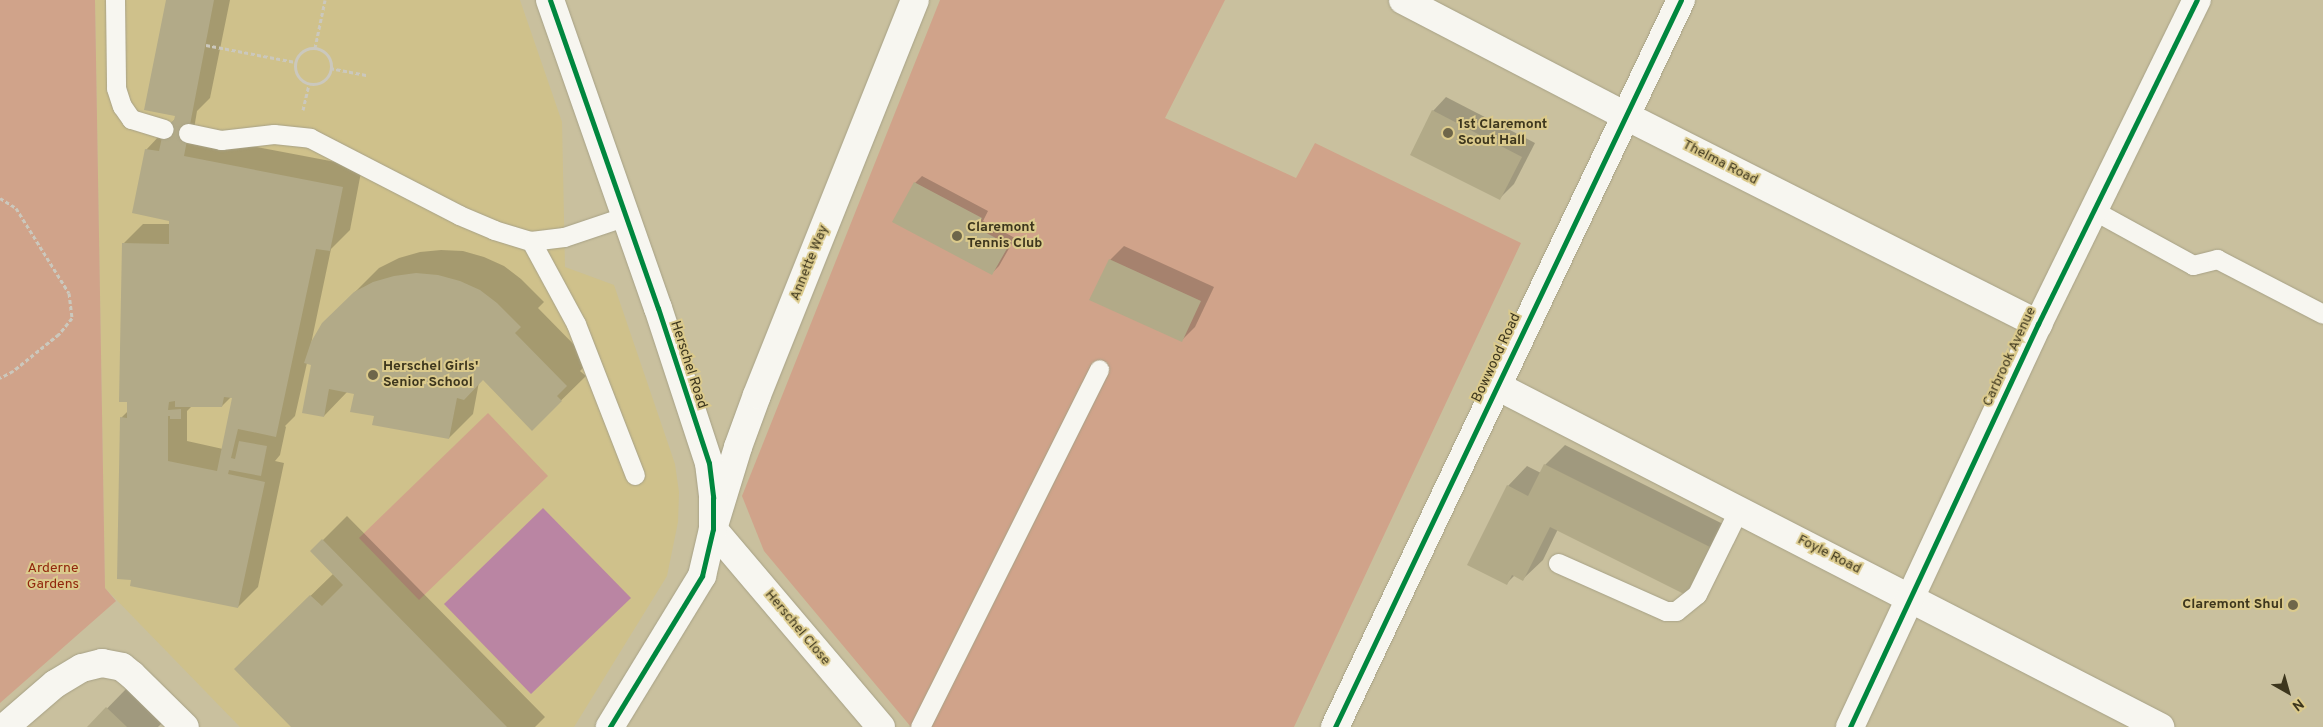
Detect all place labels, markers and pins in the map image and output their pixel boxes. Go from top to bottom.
place label: 1st Claremont Scout Hall [1458,117,1547,150]
marker: 1st Claremont Scout Hall [1442,127,1454,139]
place label: Claremont Tennis Club [967,220,1042,252]
marker: Claremont Tennis Club [951,230,963,242]
place label: Herschel Girls' Senior School [383,359,478,392]
marker: Herschel Girls' Senior School [367,369,379,381]
place label: Claremont Shul [2182,597,2283,613]
marker: Claremont Shul [2287,599,2299,611]

